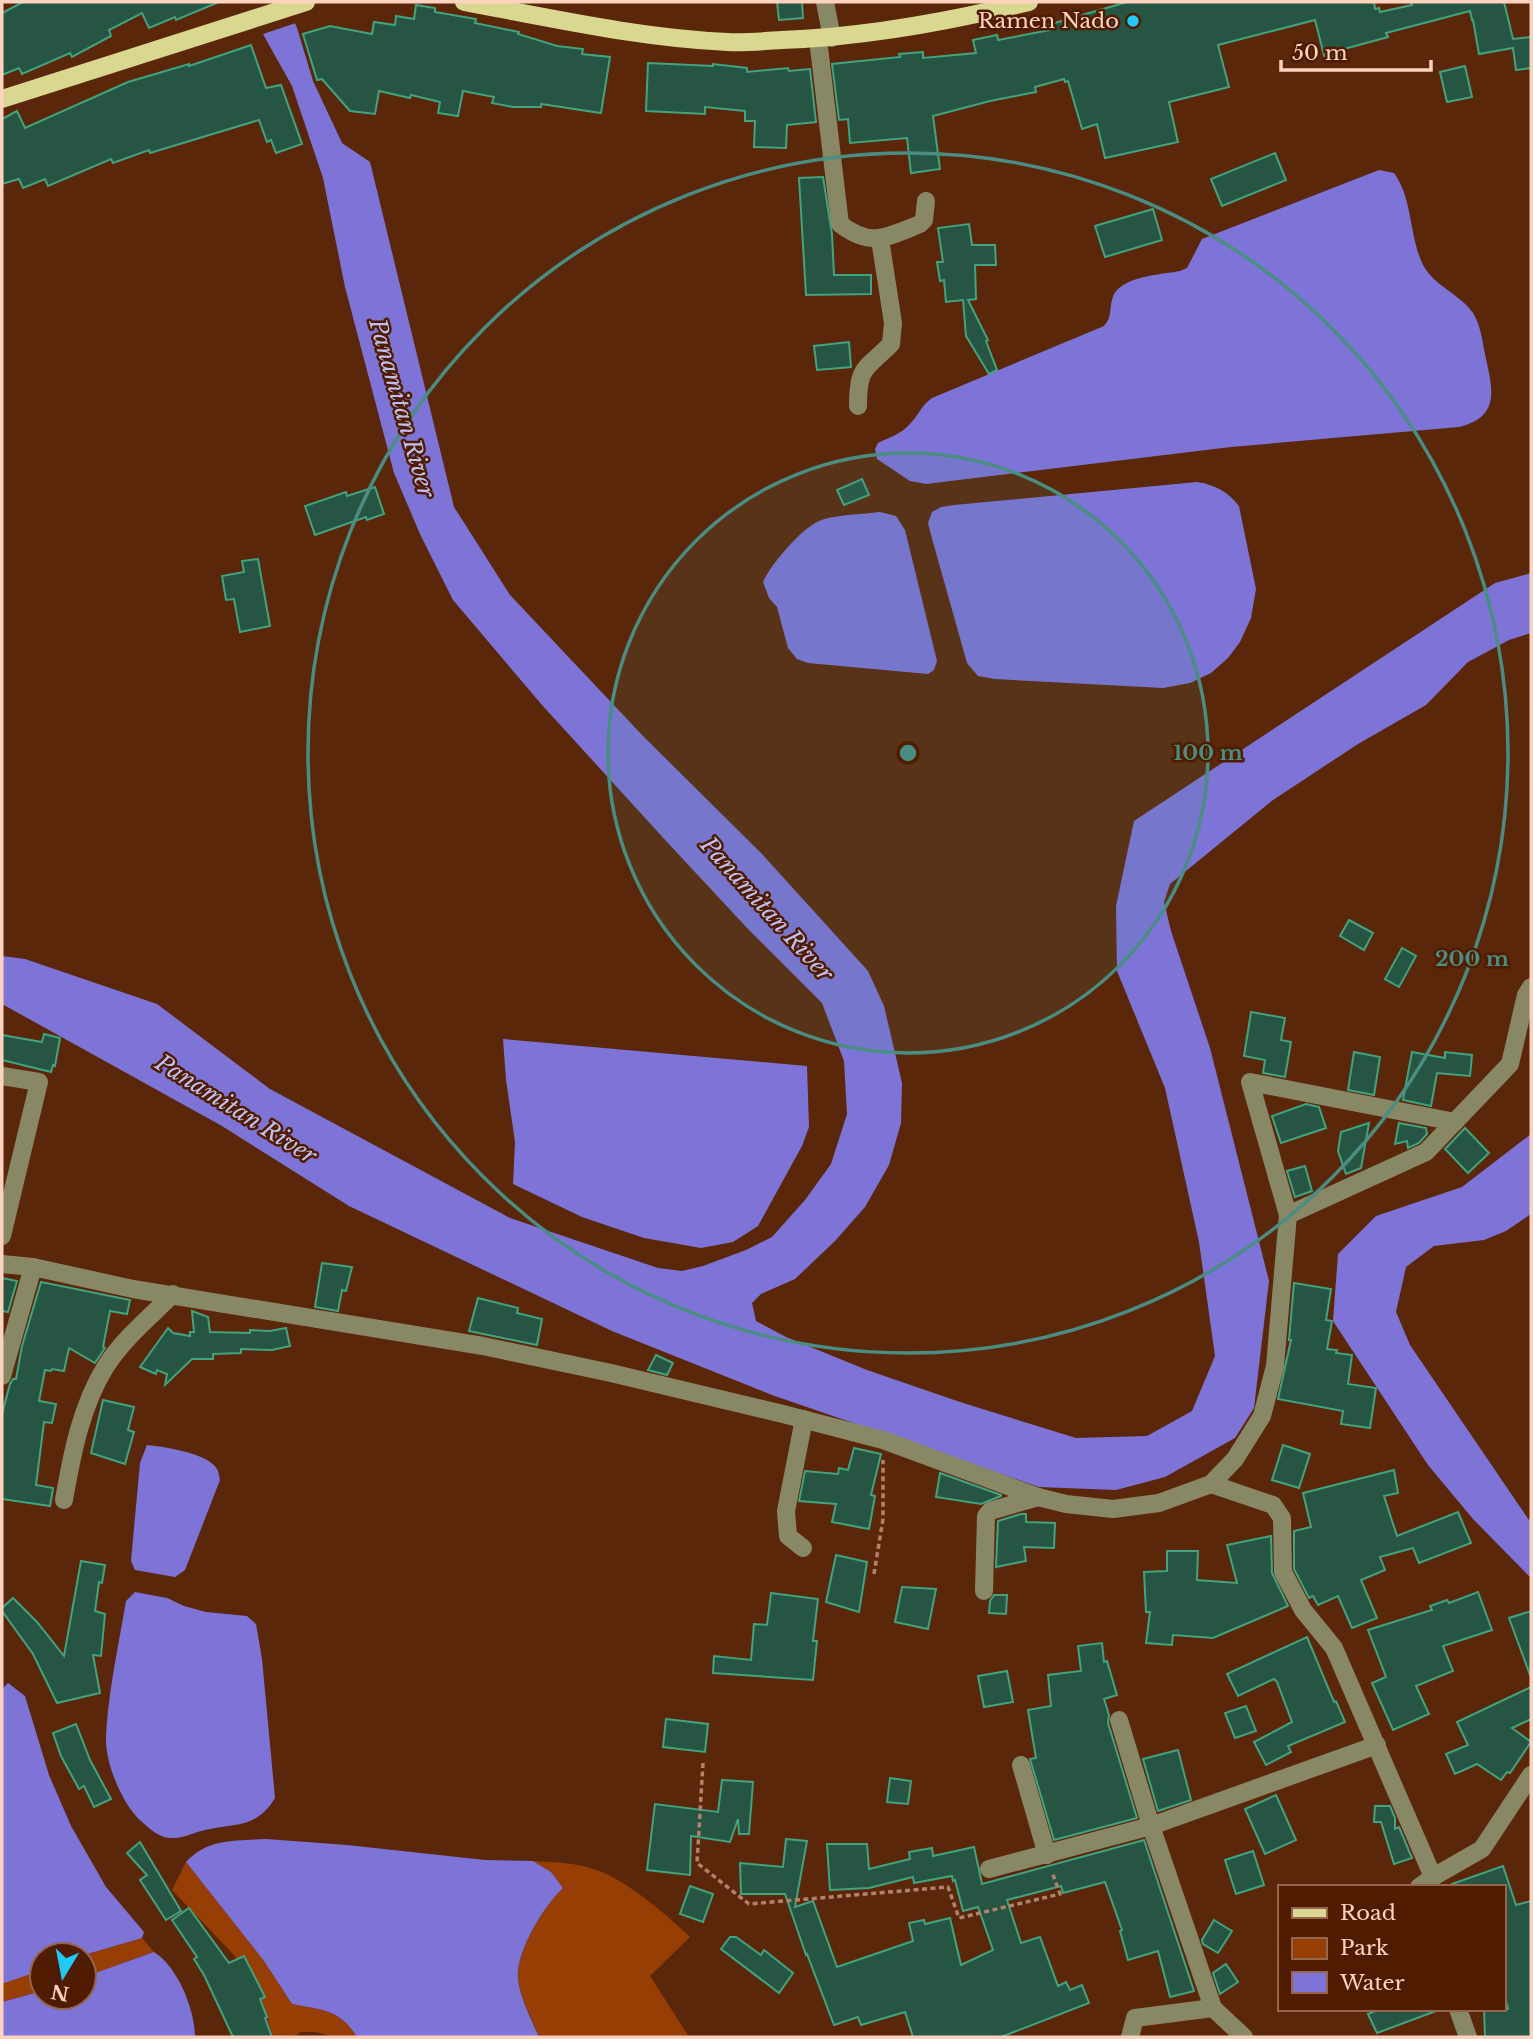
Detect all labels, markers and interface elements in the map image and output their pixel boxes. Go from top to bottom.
place label: Ramen Nado [978,8,1119,34]
marker: Ramen Nado [1125,13,1141,29]
scale bar [1281,28,1432,72]
text: 50 m [1292,40,1348,66]
water label: Panamitan River [363,315,441,502]
text: 100 m [1173,740,1243,766]
centre of rings [896,741,920,765]
water label: Panamitan River [694,830,840,988]
text: 200 m [1435,946,1509,972]
water label: Panamitan River [150,1048,323,1170]
legend [1278,1885,1505,2011]
text: Road [1340,1900,1396,1926]
text: Park [1340,1935,1389,1961]
north arrow [28,1941,98,2011]
text: Water [1339,1970,1404,1996]
text: N [49,1979,71,2005]

